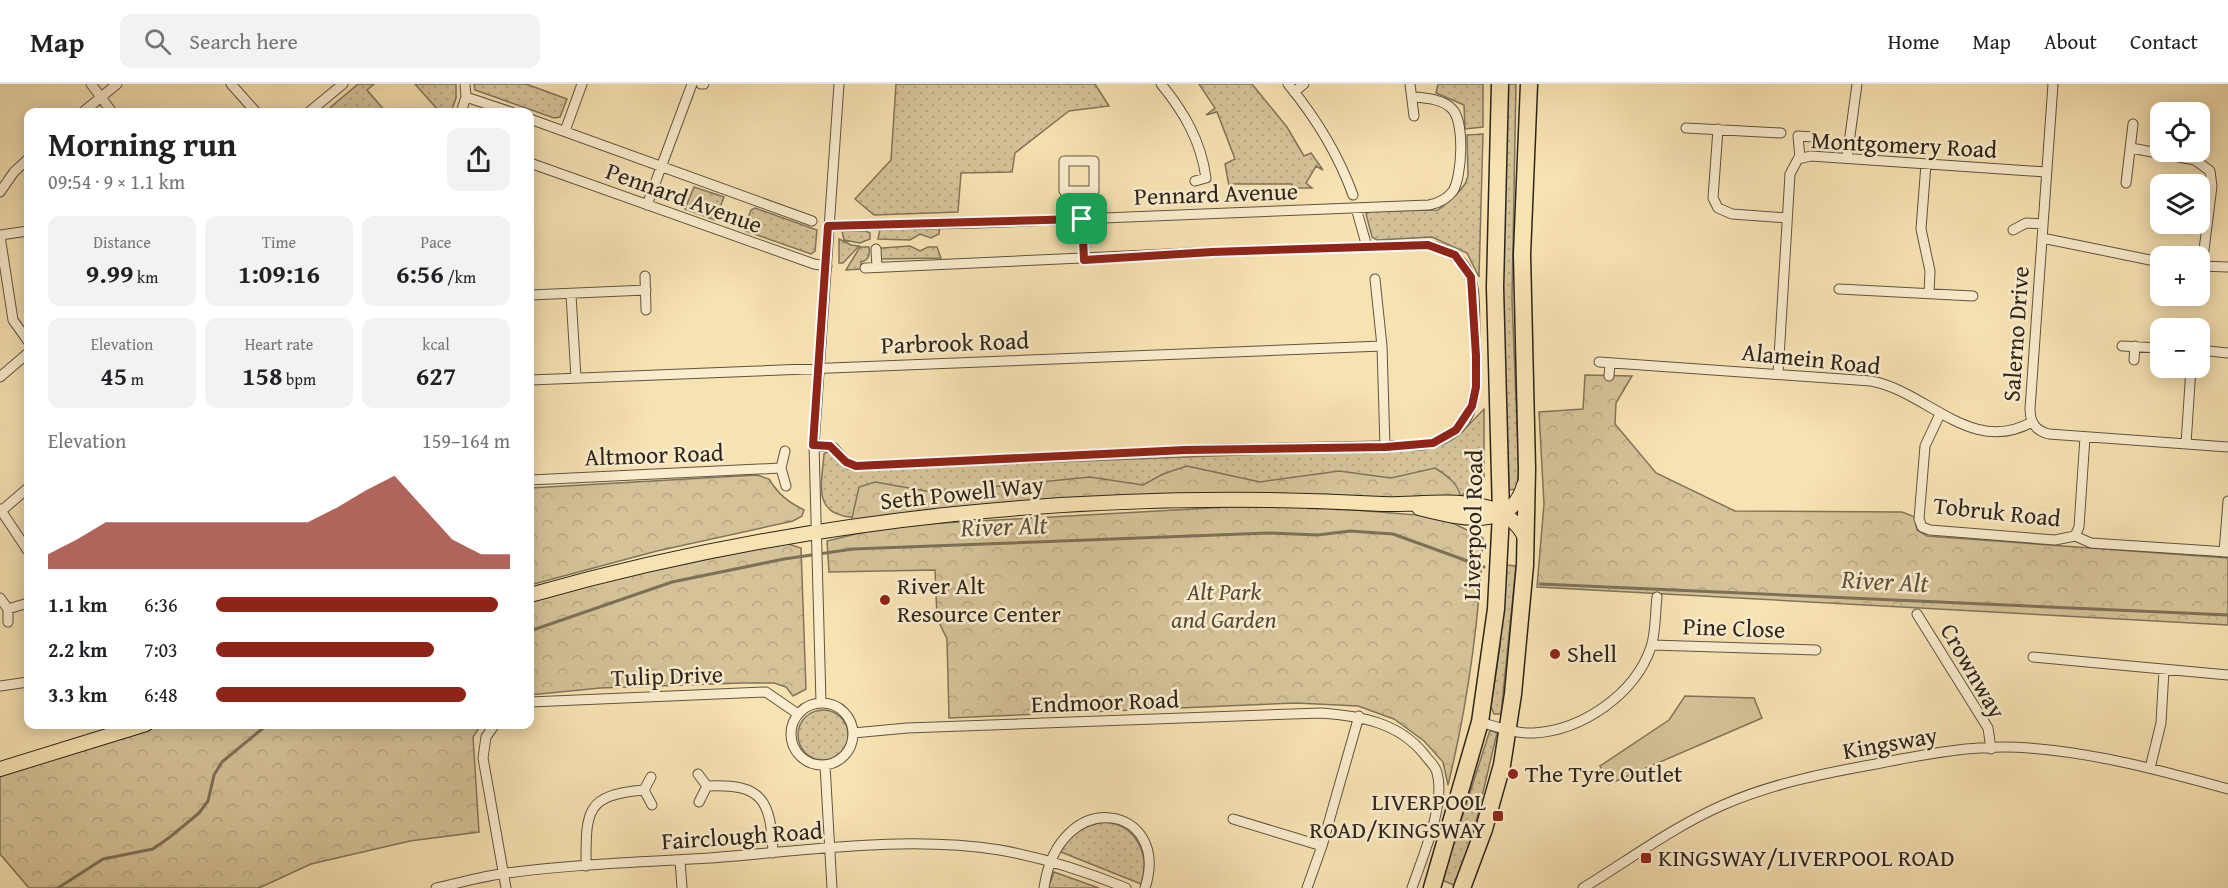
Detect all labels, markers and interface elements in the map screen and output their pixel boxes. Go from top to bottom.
search box [120,14,540,68]
text: Map [30,21,84,62]
icon: search [141,25,174,58]
text: Search here [189,25,298,57]
text: Home [1888,26,1939,57]
text: Map [1972,26,2011,57]
text: About [2044,26,2097,57]
text: Contact [2130,26,2198,57]
map controls [2150,102,2210,378]
button: locate [2150,102,2210,162]
text: Morning run [48,120,237,168]
street label: Montgomery Road [1810,122,1998,167]
button: share [447,128,510,191]
street label: Pennard Avenue [601,153,767,242]
text: 09:54 · 9 × 1.1 km [48,167,185,196]
street label: Pennard Avenue [1133,173,1299,214]
button: layers [2150,174,2210,234]
pin [1056,193,1107,244]
icon: arrive [1065,202,1098,235]
text: Distance [93,230,151,254]
text: Time [262,230,296,254]
text: Pace [421,230,451,254]
button: + [2150,246,2210,306]
text: 9.99 [86,254,134,293]
text: 1:09:16 [238,254,320,293]
text: 6:56 [396,254,444,293]
text: km [134,265,158,289]
text: /km [444,265,476,289]
street label: Salerno Drive [1993,265,2038,403]
button: − [2150,318,2210,378]
street label: Parbrook Road [880,322,1030,363]
text: Elevation [91,332,153,356]
text: Heart rate [245,332,313,356]
text: kcal [422,332,450,356]
street label: Alamein Road [1740,334,1882,383]
text: 45 [100,356,127,395]
text: 158 [242,356,282,395]
text: 627 [416,356,456,395]
text: m [127,367,144,391]
text: bpm [282,367,316,391]
text: Elevation [48,426,126,455]
text: 159–164 m [422,426,510,455]
street label: Altmoor Road [584,435,724,474]
street label: Liverpool Road [1454,449,1491,601]
street label: Seth Powell Way [878,467,1046,518]
street label: Tobruk Road [1932,487,2063,536]
water label: River Alt [959,504,1049,547]
water label: River Alt [1840,559,1930,602]
place label: River Alt Resource Center [897,568,1061,631]
park label: Alt Park and Garden [1171,574,1277,637]
text: 1.1 km [48,590,107,619]
text: 6:36 [144,590,178,619]
marker: River Alt Resource Center [878,593,892,607]
street label: Pine Close [1682,608,1786,647]
street label: Crownway [1932,617,2015,725]
text: 2.2 km [48,635,107,664]
text: 7:03 [144,635,178,664]
place label: Shell [1567,636,1617,671]
marker: Shell [1548,647,1562,661]
street label: Tulip Drive [610,656,724,695]
text: 3.3 km [48,680,107,709]
text: 6:48 [144,680,178,709]
street label: Endmoor Road [1030,681,1180,722]
street label: Kingsway [1840,717,1940,768]
place label: The Tyre Outlet [1525,756,1683,791]
marker: The Tyre Outlet [1506,767,1520,781]
place label: LIVERPOOL ROAD/KINGSWAY [1309,784,1486,847]
marker: LIVERPOOL ROAD/KINGSWAY [1491,809,1505,823]
street label: Fairclough Road [660,812,824,859]
place label: KINGSWAY/LIVERPOOL ROAD [1658,840,1954,875]
marker: KINGSWAY/LIVERPOOL ROAD [1639,851,1653,865]

